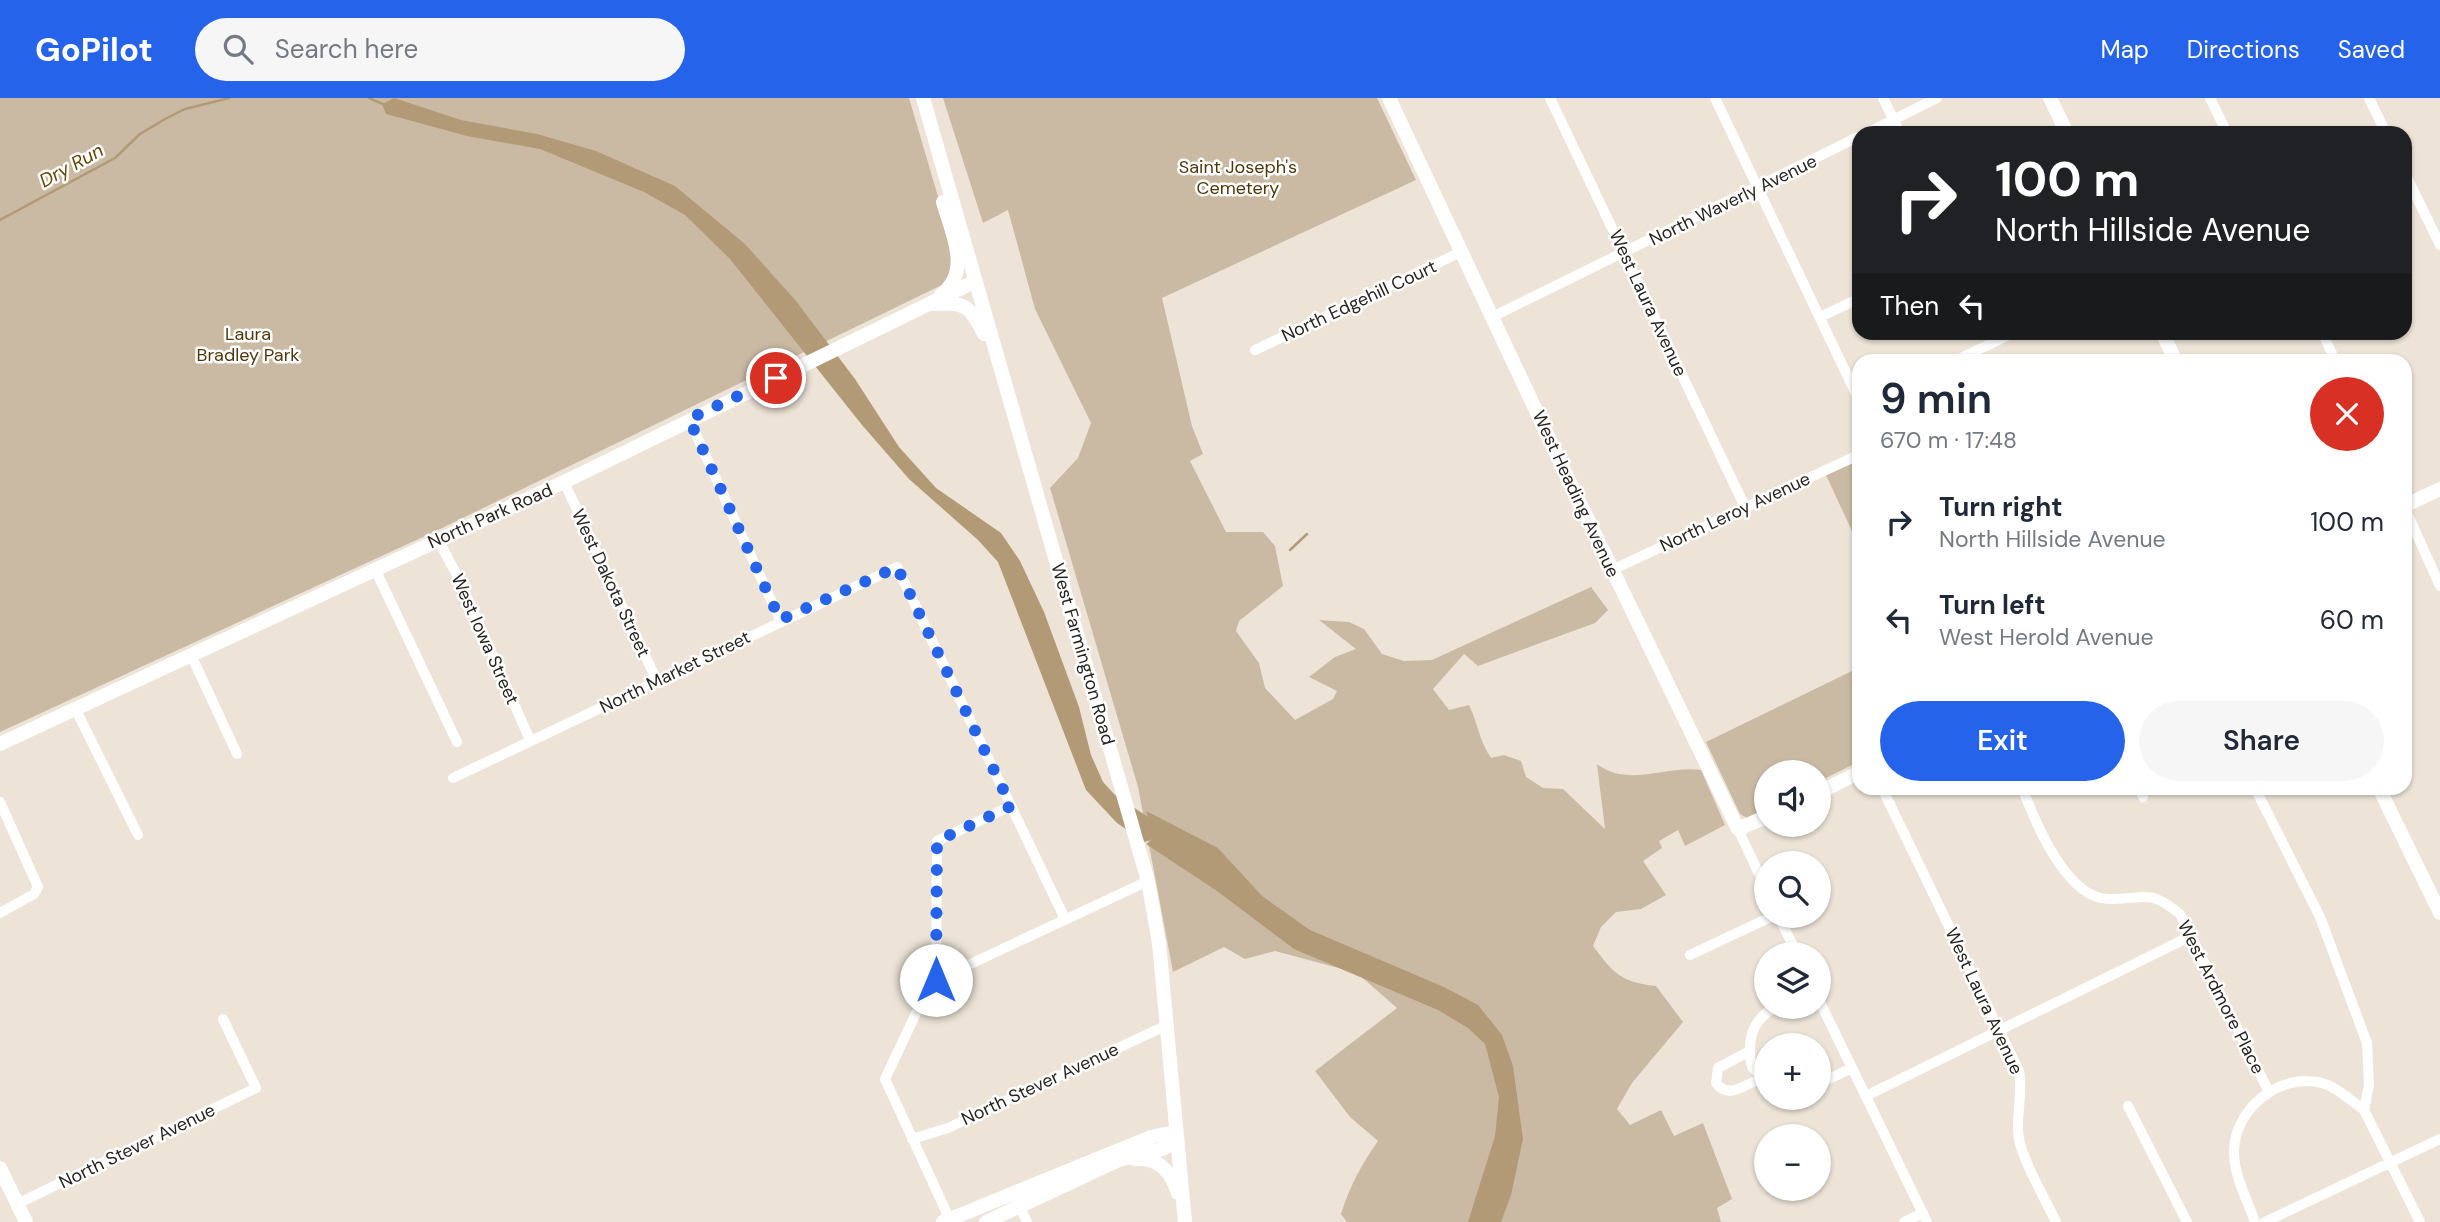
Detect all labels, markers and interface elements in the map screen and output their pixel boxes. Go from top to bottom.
search box [195,18,685,81]
text: GoPilot [35,28,153,71]
icon: search [219,30,257,68]
text: Search here [275,32,418,66]
text: Map [2101,34,2149,65]
text: Directions [2187,34,2300,65]
text: Saved [2338,34,2405,65]
water label: Dry Run [35,138,108,193]
text: 100 m [1995,147,2139,211]
street label: North Waverly Avenue [1645,149,1821,251]
icon: right [1880,154,1971,245]
park label: Saint Joseph's Cemetery [1179,155,1297,200]
text: North Hillside Avenue [1995,209,2310,251]
street label: West Laura Avenue [1603,226,1693,380]
street label: North Edgehill Court [1278,255,1440,347]
icon: left [1953,287,1991,325]
text: Then [1880,289,1939,323]
park label: Laura Bradley Park [197,322,299,367]
pin [746,348,806,408]
icon: arrive [757,359,795,397]
text: 9 min [1880,371,1992,426]
button: close [2310,377,2384,451]
street label: West Heading Avenue [1527,407,1625,581]
text: 670 m · 17:48 [1880,425,2017,455]
street label: North Leroy Avenue [1656,467,1814,557]
street label: North Park Road [424,478,556,554]
text: Turn right [1939,490,2063,524]
icon: right [1880,503,1918,541]
street label: West Dakota Street [566,505,656,661]
text: 100 m [2310,505,2384,539]
text: North Hillside Avenue [1939,524,2166,554]
street label: West Farmington Road [1046,560,1120,748]
street label: West Iowa Street [445,570,525,708]
text: Turn left [1939,588,2046,622]
icon: left [1880,601,1918,639]
text: 60 m [2320,603,2384,637]
text: West Herold Avenue [1939,622,2154,652]
street label: North Market Street [596,625,754,719]
button: Exit [1880,701,2125,781]
button: Share [2139,701,2384,781]
map controls [1754,760,1831,1201]
button: sound [1754,760,1831,837]
button: search [1754,851,1831,928]
street label: West Ardmore Place [2172,916,2270,1078]
street label: West Laura Avenue [1939,924,2029,1078]
button: layers [1754,942,1831,1019]
position arrow [899,943,973,1017]
button: + [1754,1033,1831,1110]
street label: North Stever Avenue [957,1037,1123,1131]
street label: North Stever Avenue [55,1098,219,1194]
button: − [1754,1124,1831,1201]

